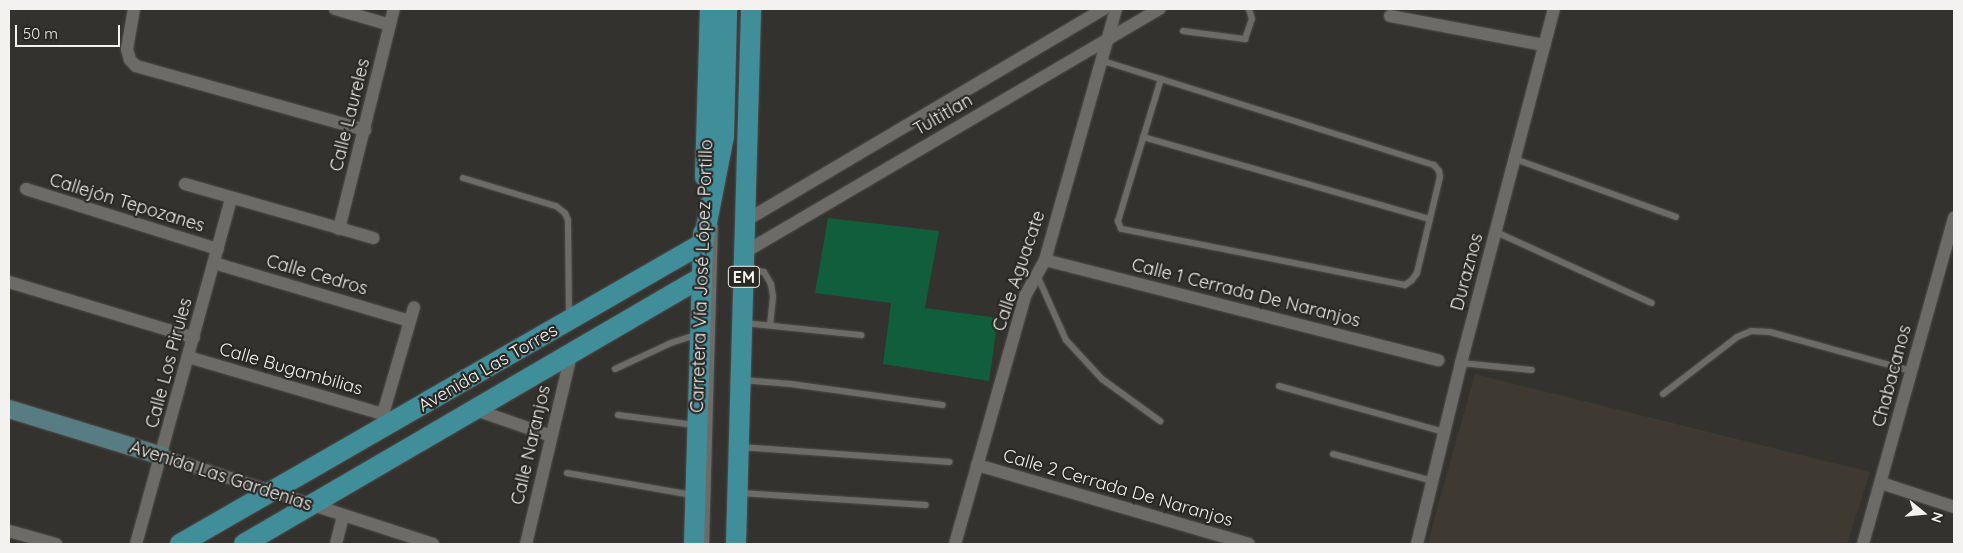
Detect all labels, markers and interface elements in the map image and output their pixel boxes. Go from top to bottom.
scale bar [18,15,122,47]
text: 50 m [23,24,58,43]
street label: Calle Laureles [326,56,374,174]
street label: Tultitlan [910,90,976,140]
street label: Carretera Vía José López Portillo [686,139,718,413]
street label: Callejón Tepozanes [47,169,207,237]
street label: Calle Aguacate [988,208,1050,334]
street label: Duraznos [1446,231,1488,313]
street label: Calle Cedros [264,250,370,300]
street label: Calle 1 Cerrada De Naranjos [1129,254,1363,332]
road number: EM [728,264,760,290]
street label: Calle Los Pirules [141,296,197,430]
street label: Avenida Las Torres [415,319,561,417]
street label: Chabacanos [1868,323,1916,429]
street label: Calle Bugambilias [217,338,365,400]
street label: Calle Naranjos [507,383,555,507]
street label: Avenida Las Gardenias [127,436,315,516]
street label: Calle 2 Cerrada De Naranjos [1000,445,1236,531]
north arrow [1898,488,1948,538]
text: N [1927,510,1947,525]

